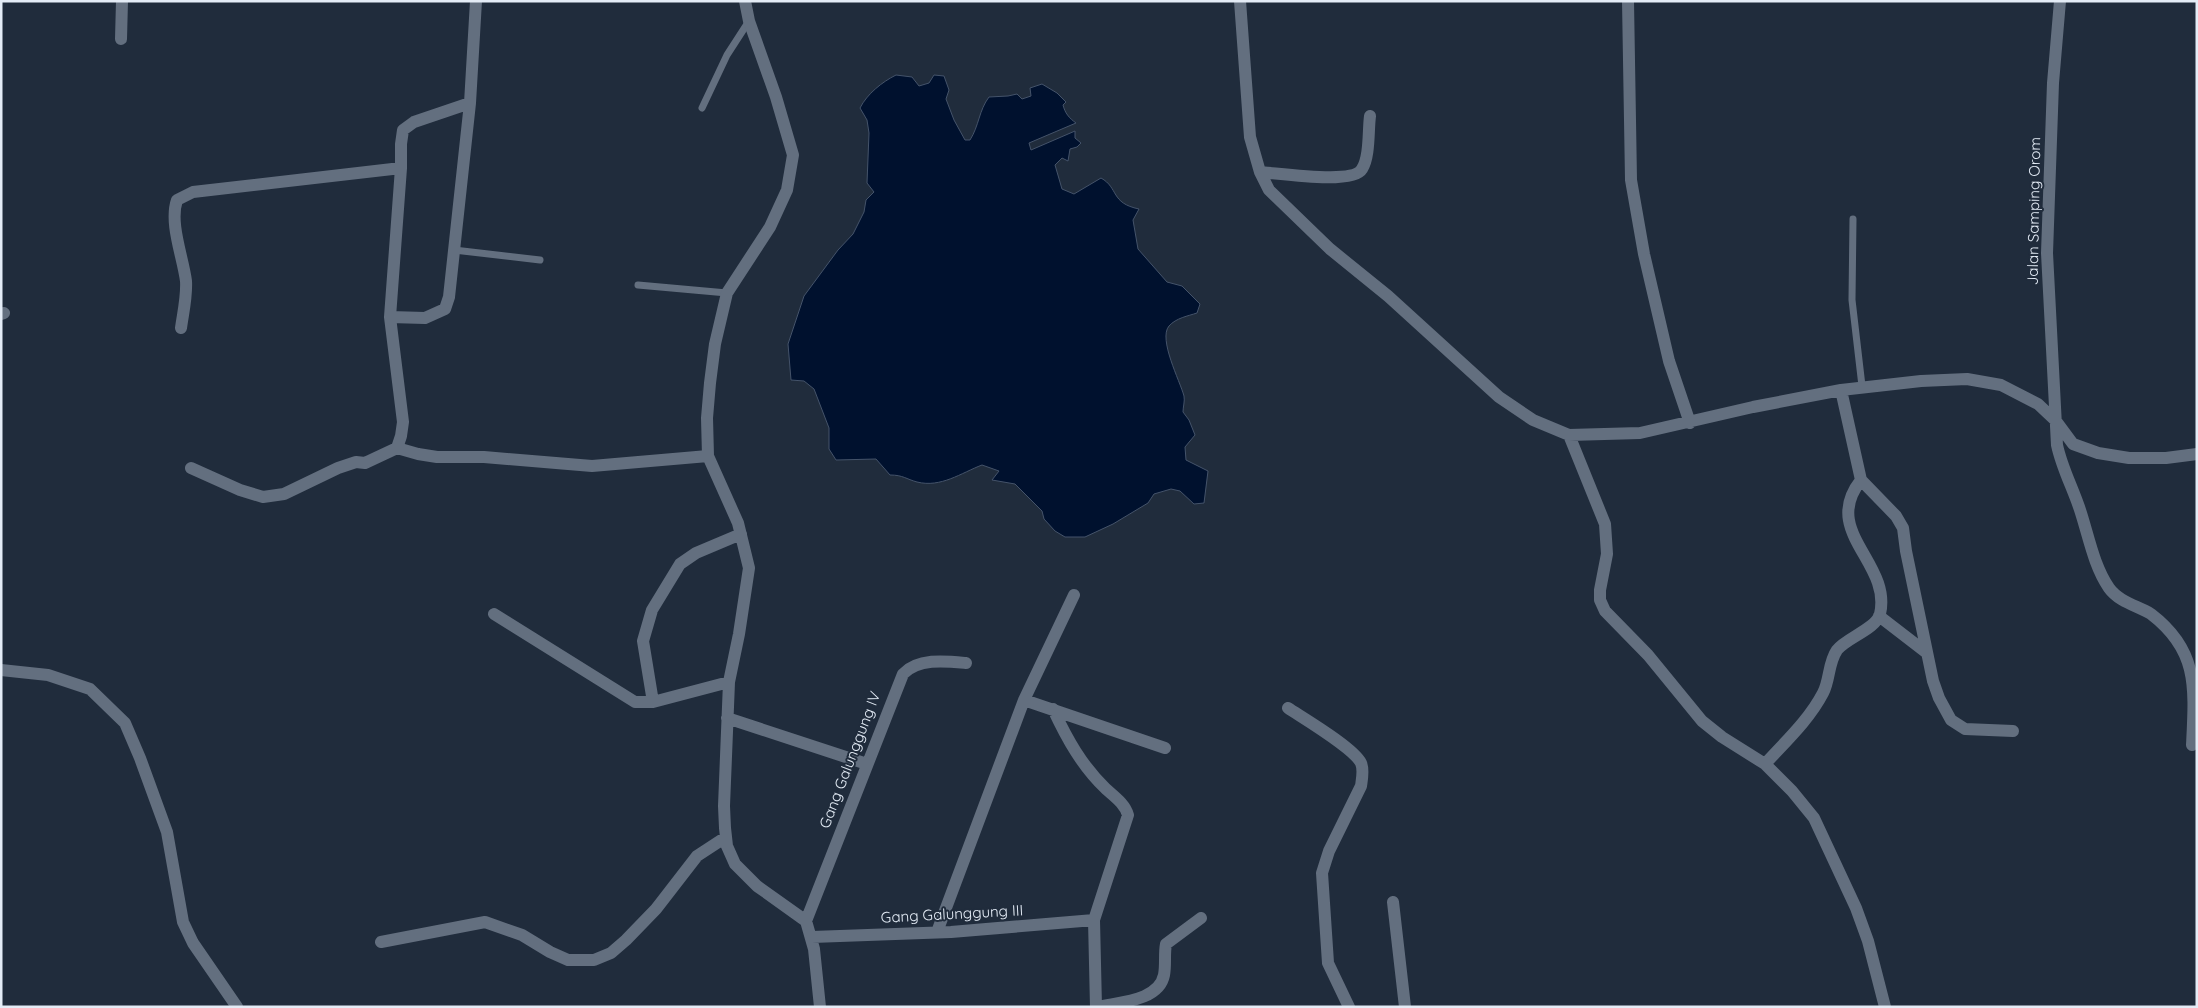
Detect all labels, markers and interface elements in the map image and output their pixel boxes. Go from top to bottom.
street label: Jalan Samping Orom [2023,137,2044,285]
street label: Gang Galunggung IV [815,689,884,831]
street label: Gang Galunggung III [880,900,1024,927]

